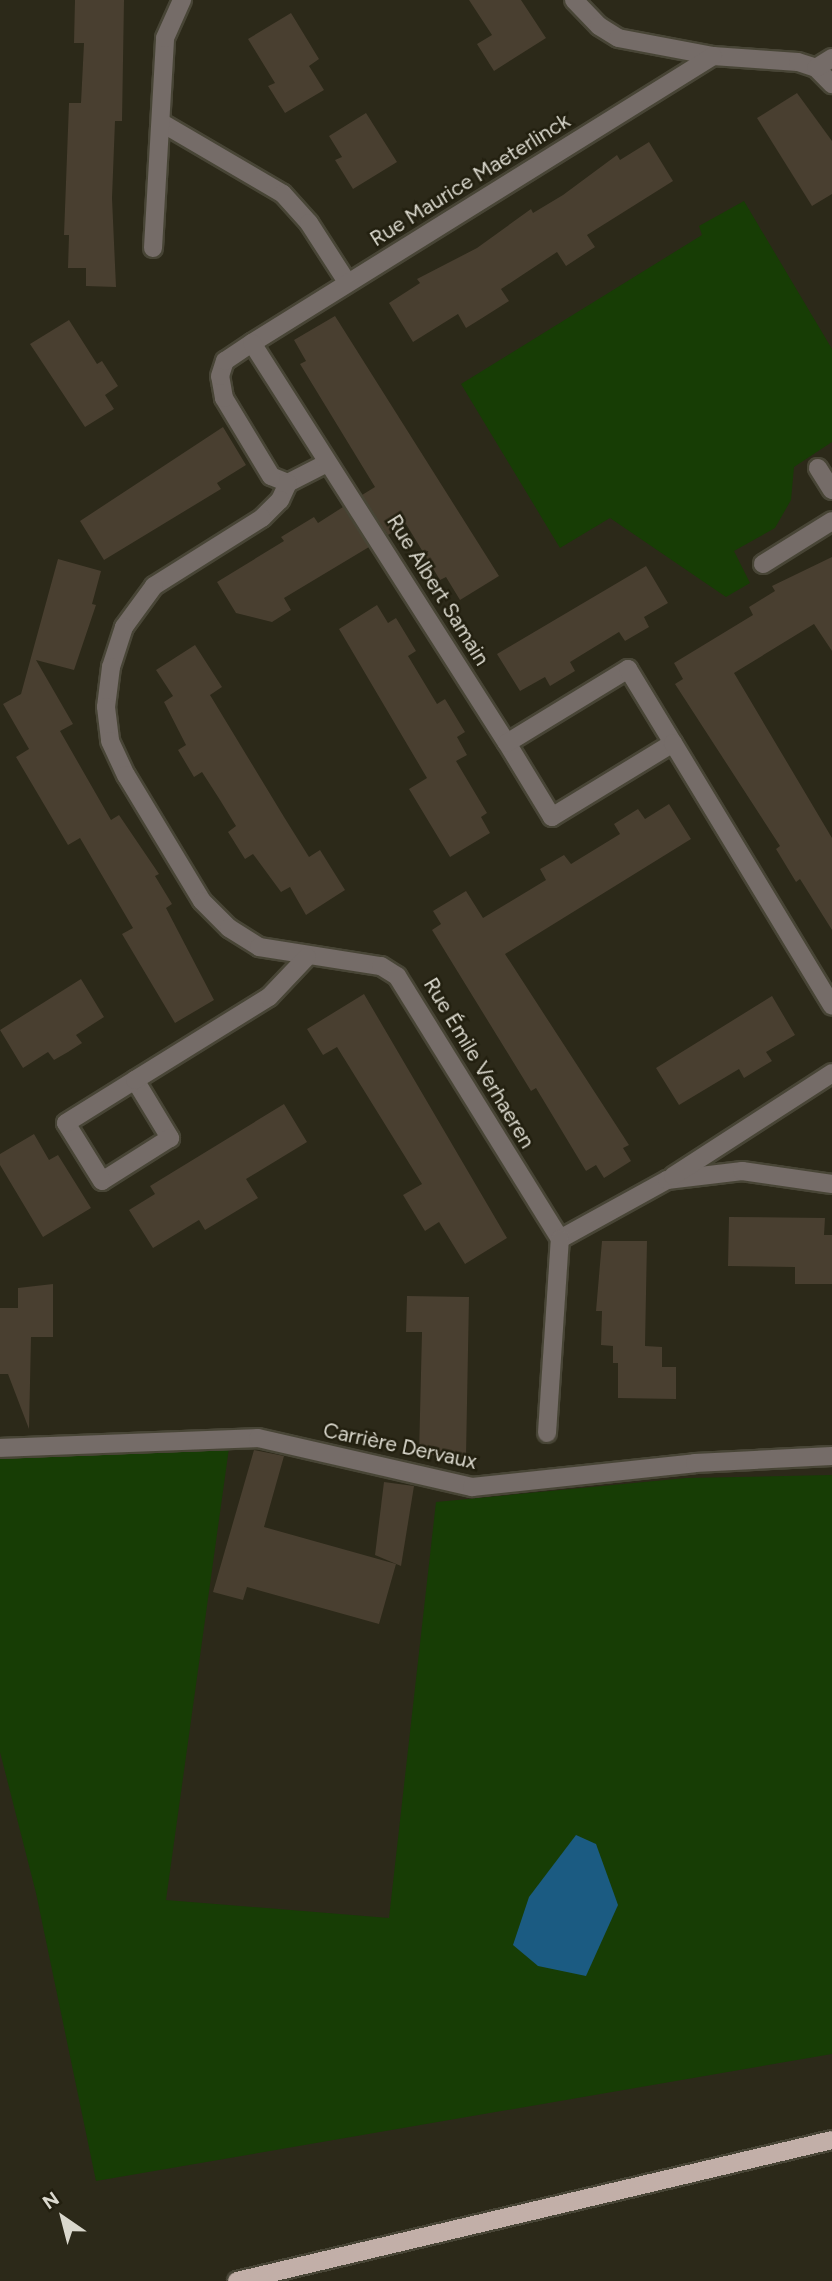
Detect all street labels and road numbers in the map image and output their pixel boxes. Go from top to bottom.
street label: Rue Maurice Maeterlinck [365,108,575,252]
street label: Rue Albert Samain [381,510,495,670]
street label: Rue Émile Verhaeren [418,973,540,1153]
street label: Carrière Dervaux [321,1417,479,1475]

